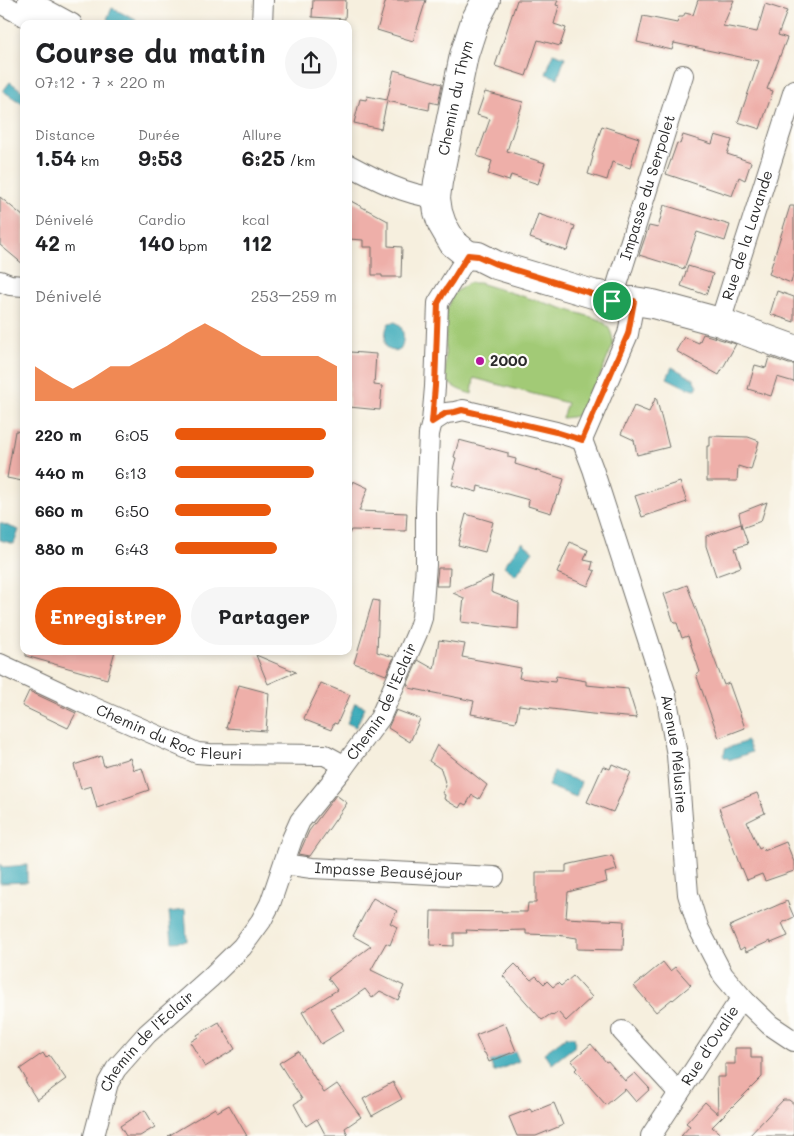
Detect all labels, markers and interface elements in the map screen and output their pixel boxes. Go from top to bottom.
text: Course du matin [35,34,266,70]
button: share [285,37,337,89]
street label: Chemin du Thym [433,37,477,157]
text: 07:12 · 7 × 220 m [35,71,165,92]
street label: Impasse du Serpolet [614,112,679,262]
text: Distance [35,125,95,144]
text: Durée [138,125,180,144]
text: Allure [242,125,282,144]
text: 1.54 [35,144,76,171]
text: 9:53 [138,144,182,171]
text: 6:25 [242,144,285,171]
text: km [76,151,99,170]
text: /km [285,151,315,170]
street label: Rue de la Lavande [717,168,777,302]
text: Dénivelé [35,210,94,229]
text: Cardio [138,210,186,229]
text: kcal [242,210,270,229]
text: 42 [35,229,60,256]
text: 140 [138,229,174,256]
text: 112 [242,229,272,256]
text: m [60,236,76,255]
text: bpm [174,236,208,255]
pin [591,280,633,322]
text: Dénivelé [35,285,102,306]
text: 253–259 m [251,285,337,306]
icon: arrive [598,287,626,315]
place label: 2000 [490,350,528,370]
marker: 2000 [474,355,486,367]
text: 220 m [35,424,82,445]
text: 6:05 [115,424,149,445]
text: 440 m [35,462,84,483]
text: 6:13 [115,462,146,483]
text: 660 m [35,500,83,521]
text: 6:50 [115,500,149,521]
text: 880 m [35,538,84,559]
text: 6:43 [115,538,148,559]
button: Enregistrer [35,587,181,645]
button: Partager [191,587,337,645]
street label: Chemin de l'Eclair [341,639,421,764]
street label: Avenue Mélusine [657,693,693,814]
street label: Chemin du Roc Fleuri [93,699,242,763]
street label: Impasse Beauséjour [314,857,463,884]
street label: Chemin de l'Eclair [95,986,198,1094]
street label: Rue d'Ovalie [676,1001,743,1089]

